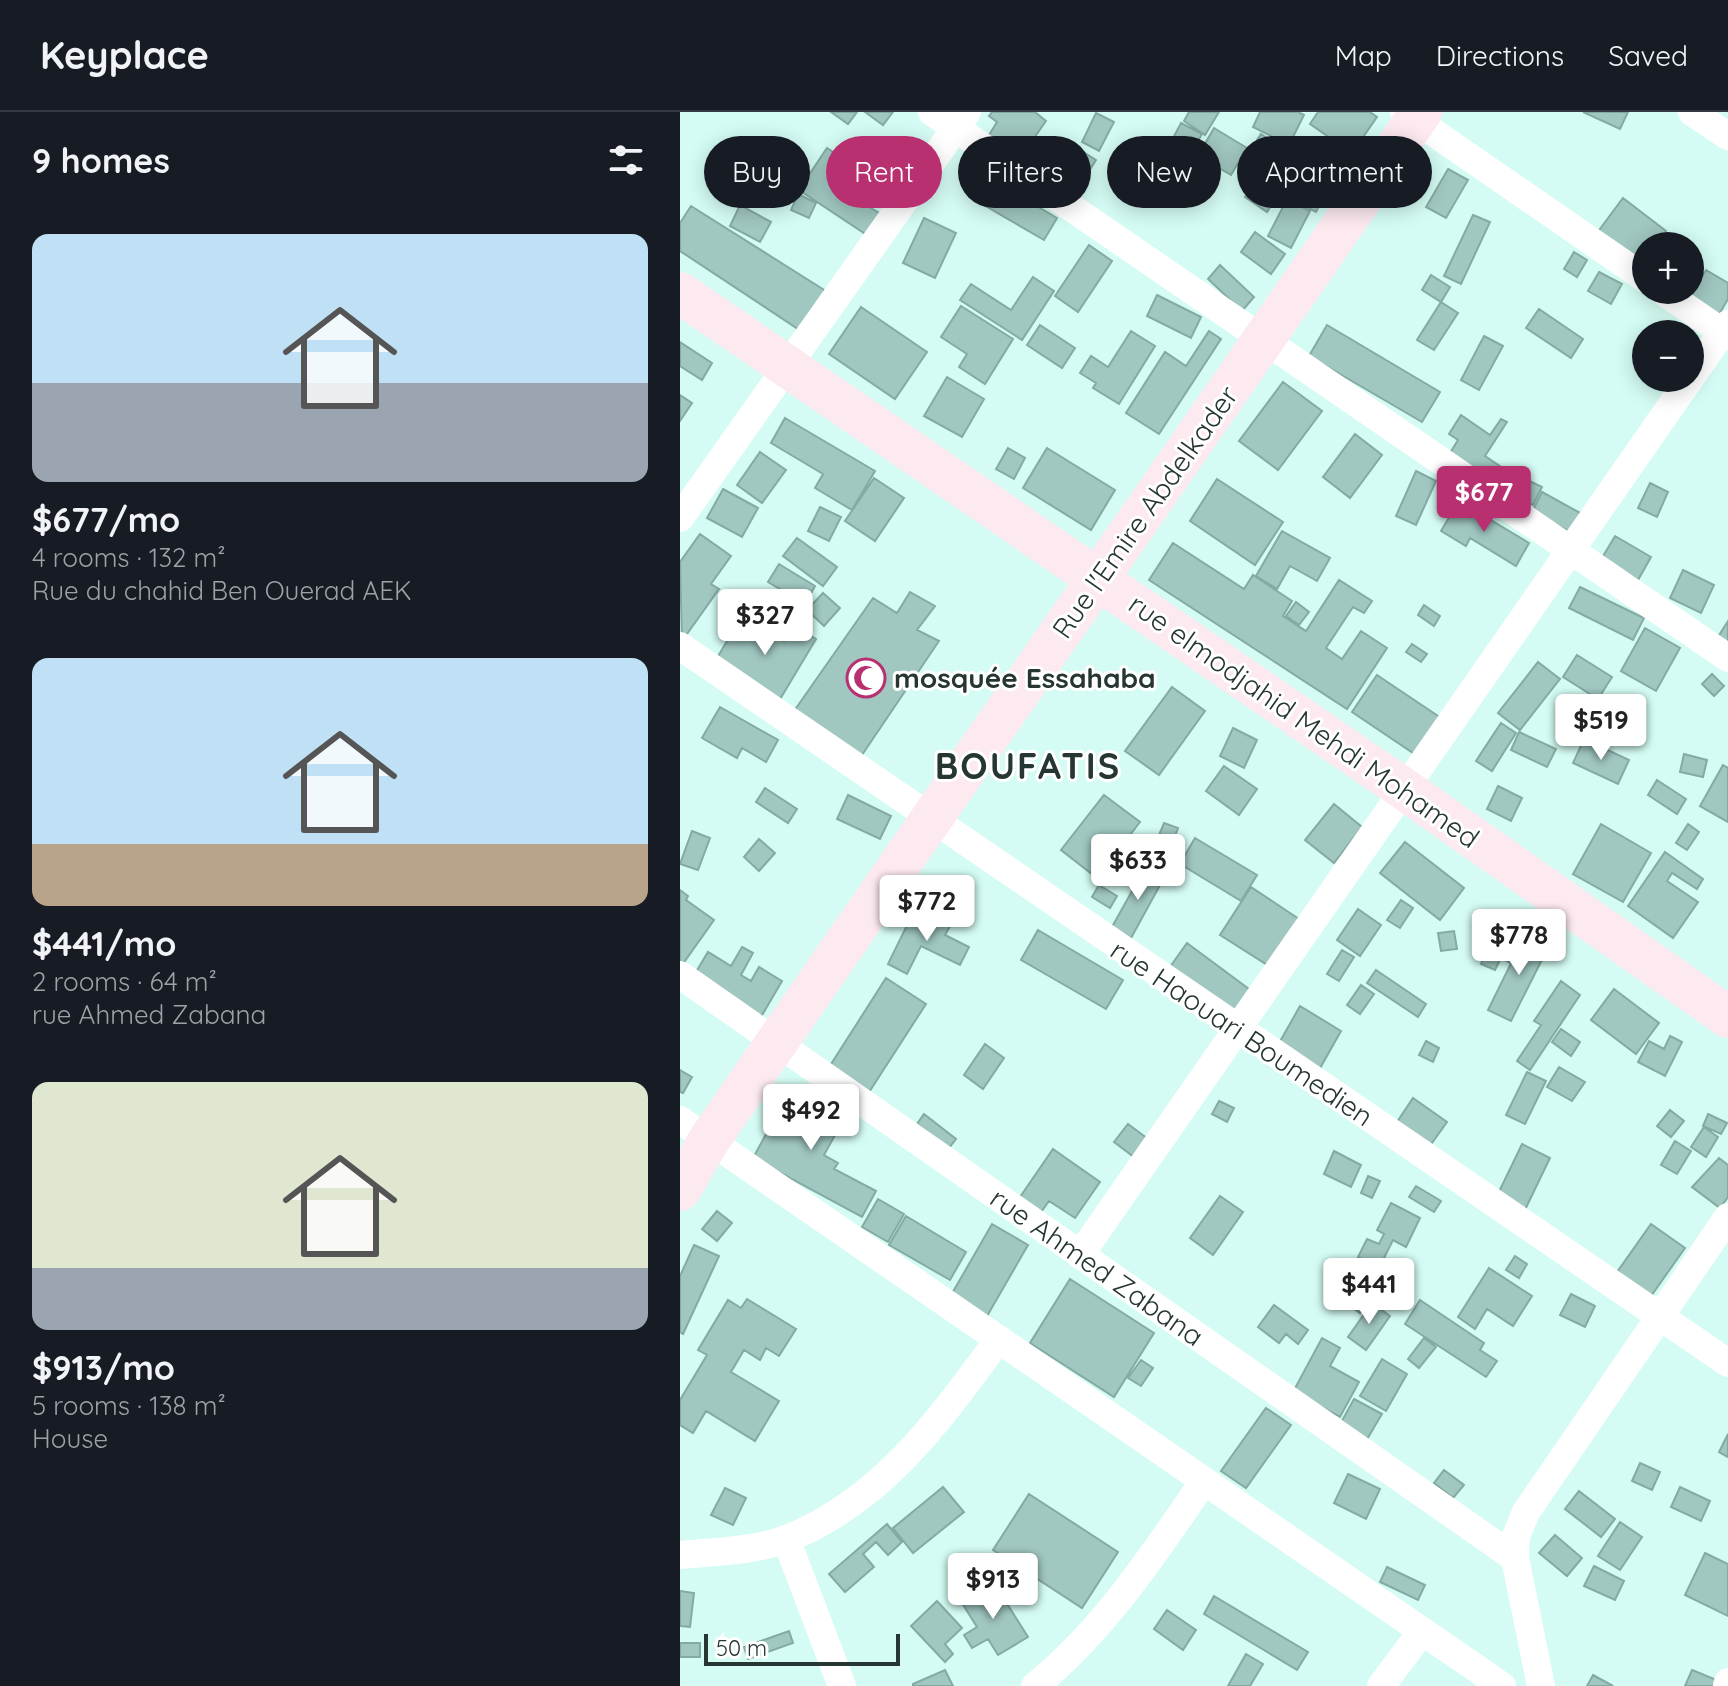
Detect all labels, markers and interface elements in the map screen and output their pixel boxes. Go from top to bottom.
text: Keyplace [40,31,209,79]
text: Map [1335,38,1392,73]
text: Directions [1436,38,1564,73]
text: Saved [1608,38,1688,73]
chip: Buy [704,136,810,208]
chip: Rent [826,136,942,208]
chip: Filters [958,136,1091,208]
chip: New [1107,136,1221,208]
chip: Apartment [1237,136,1432,208]
icon: filters [604,138,648,182]
text: 9 homes [32,139,170,182]
map controls [1632,232,1704,392]
button: + [1632,232,1704,304]
icon: home [268,286,412,430]
button: − [1632,320,1704,392]
street label: Rue l'Emire Abdelkader [1044,378,1245,645]
pin: $677 [1437,466,1531,534]
text: $677 [1455,475,1513,508]
text: $677/mo [32,498,180,541]
text: 4 rooms · 132 m² [32,541,226,574]
text: Rue du chahid Ben Ouerad AEK [32,574,412,607]
street label: rue elmodjahid Mehdi Mohamed [1122,586,1486,855]
pin: $327 [718,589,812,657]
text: $327 [736,598,794,631]
mosque icon: mosquée Essahaba [845,657,887,699]
place label: mosquée Essahaba [894,660,1156,695]
pin: $519 [1554,694,1648,762]
text: $519 [1573,703,1629,736]
icon: home [268,710,412,854]
district label: BOUFATIS [935,743,1121,788]
pin: $633 [1091,834,1185,902]
text: $633 [1109,843,1167,876]
pin: $772 [880,875,974,943]
text: $772 [898,884,956,917]
pin: $778 [1472,909,1566,977]
text: $778 [1490,918,1548,951]
text: $441/mo [32,922,176,965]
street label: rue Haouari Boumedien [1104,932,1380,1133]
text: 2 rooms · 64 m² [32,965,217,998]
text: rue Ahmed Zabana [32,998,266,1031]
pin: $492 [764,1084,858,1152]
text: $492 [781,1093,841,1126]
icon: home [268,1134,412,1278]
street label: rue Ahmed Zabana [984,1180,1211,1353]
pin: $441 [1322,1258,1416,1326]
text: $441 [1341,1267,1397,1300]
text: $913/mo [32,1346,175,1389]
text: 5 rooms · 138 m² [32,1389,226,1422]
text: House [32,1422,108,1455]
pin: $913 [946,1553,1040,1621]
text: $913 [966,1562,1020,1595]
scale bar [704,1630,900,1666]
text: 50 m [716,1634,767,1662]

